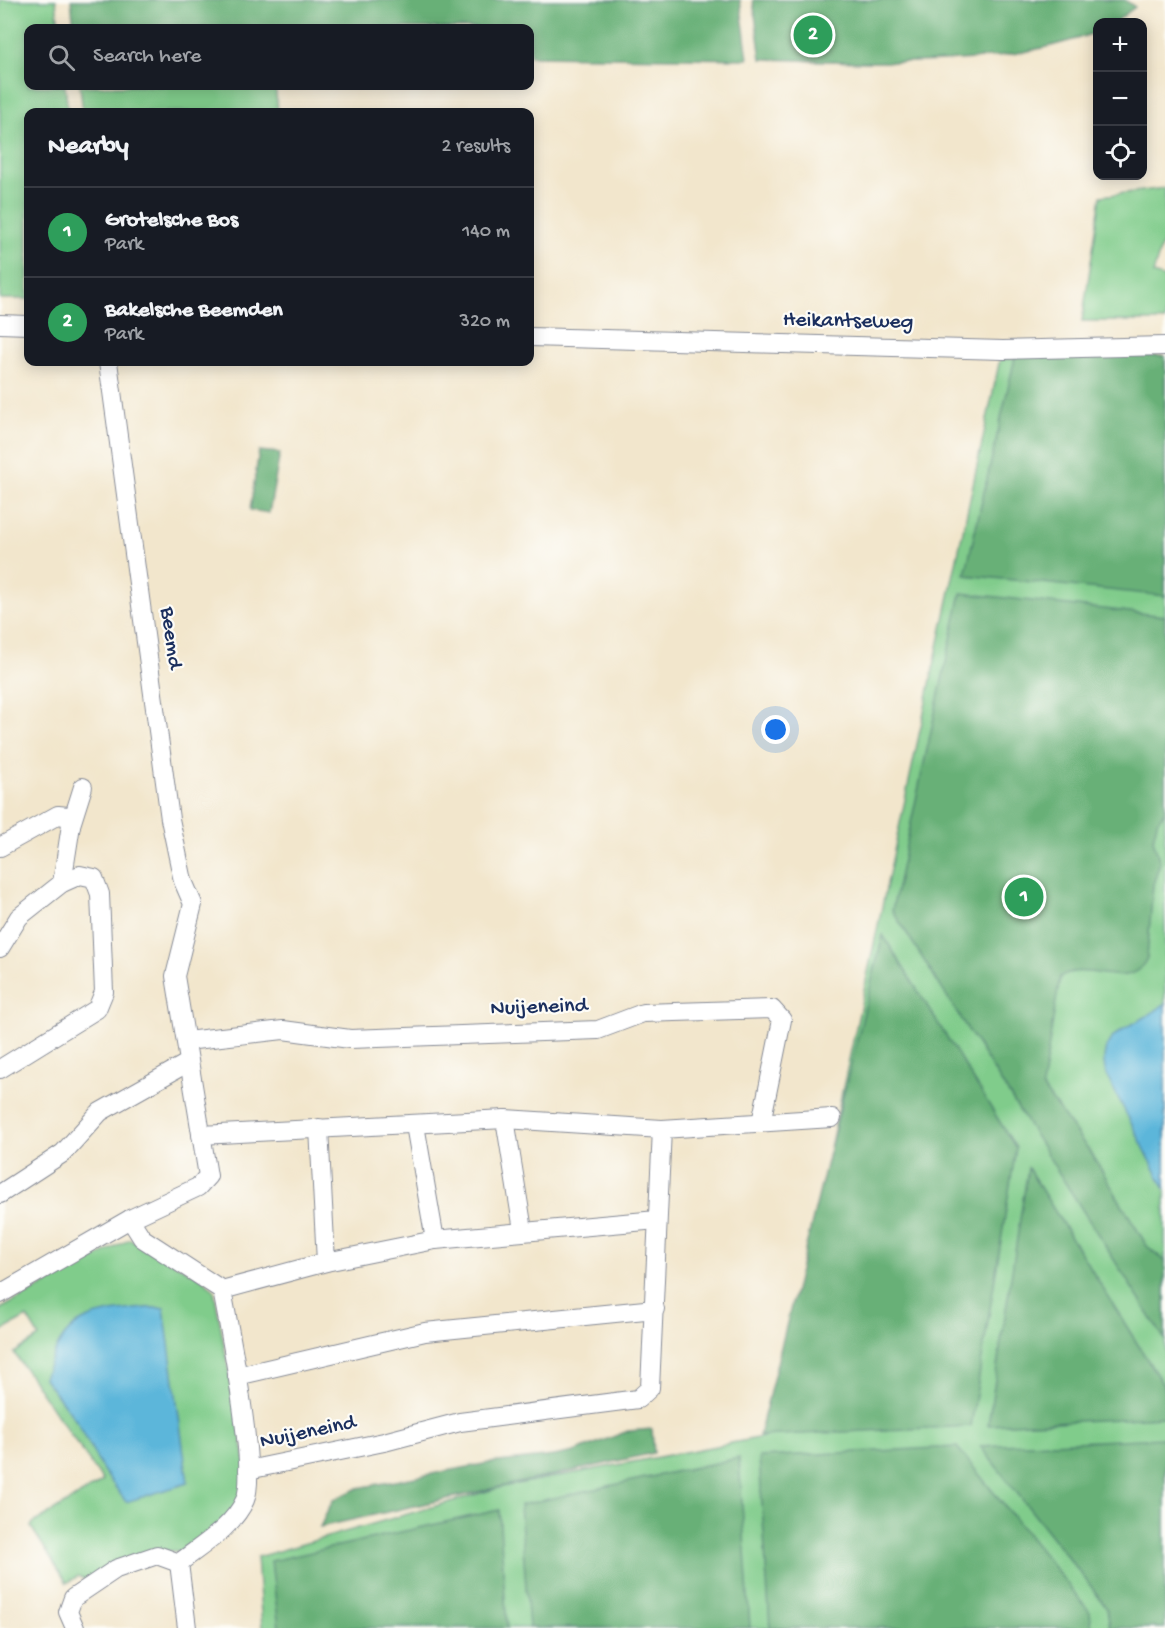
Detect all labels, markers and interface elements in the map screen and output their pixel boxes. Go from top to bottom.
pin: 2 [794,12,832,57]
map controls [1093,18,1147,180]
button: + [1093,18,1147,72]
search box [24,24,534,90]
icon: search [45,41,78,74]
text: Search here [93,44,201,70]
button: − [1093,72,1147,126]
button: locate [1093,126,1147,180]
text: Nearby [48,132,129,163]
text: 2 results [441,136,510,159]
text: Grotelsche Bos [105,208,238,234]
text: 1 [63,221,72,244]
text: 140 m [462,221,510,244]
text: Park [105,234,143,257]
text: Bakelsche Beemden [105,298,283,324]
street label: Heikantseweg [783,308,913,336]
text: 2 [63,311,72,334]
text: 320 m [460,311,510,334]
text: Park [105,324,143,347]
street label: Beemd [153,604,188,673]
your location [761,715,790,744]
pin: 1 [1004,874,1044,920]
street label: Nuijeneind [490,993,590,1023]
street label: Nuijeneind [258,1410,360,1456]

